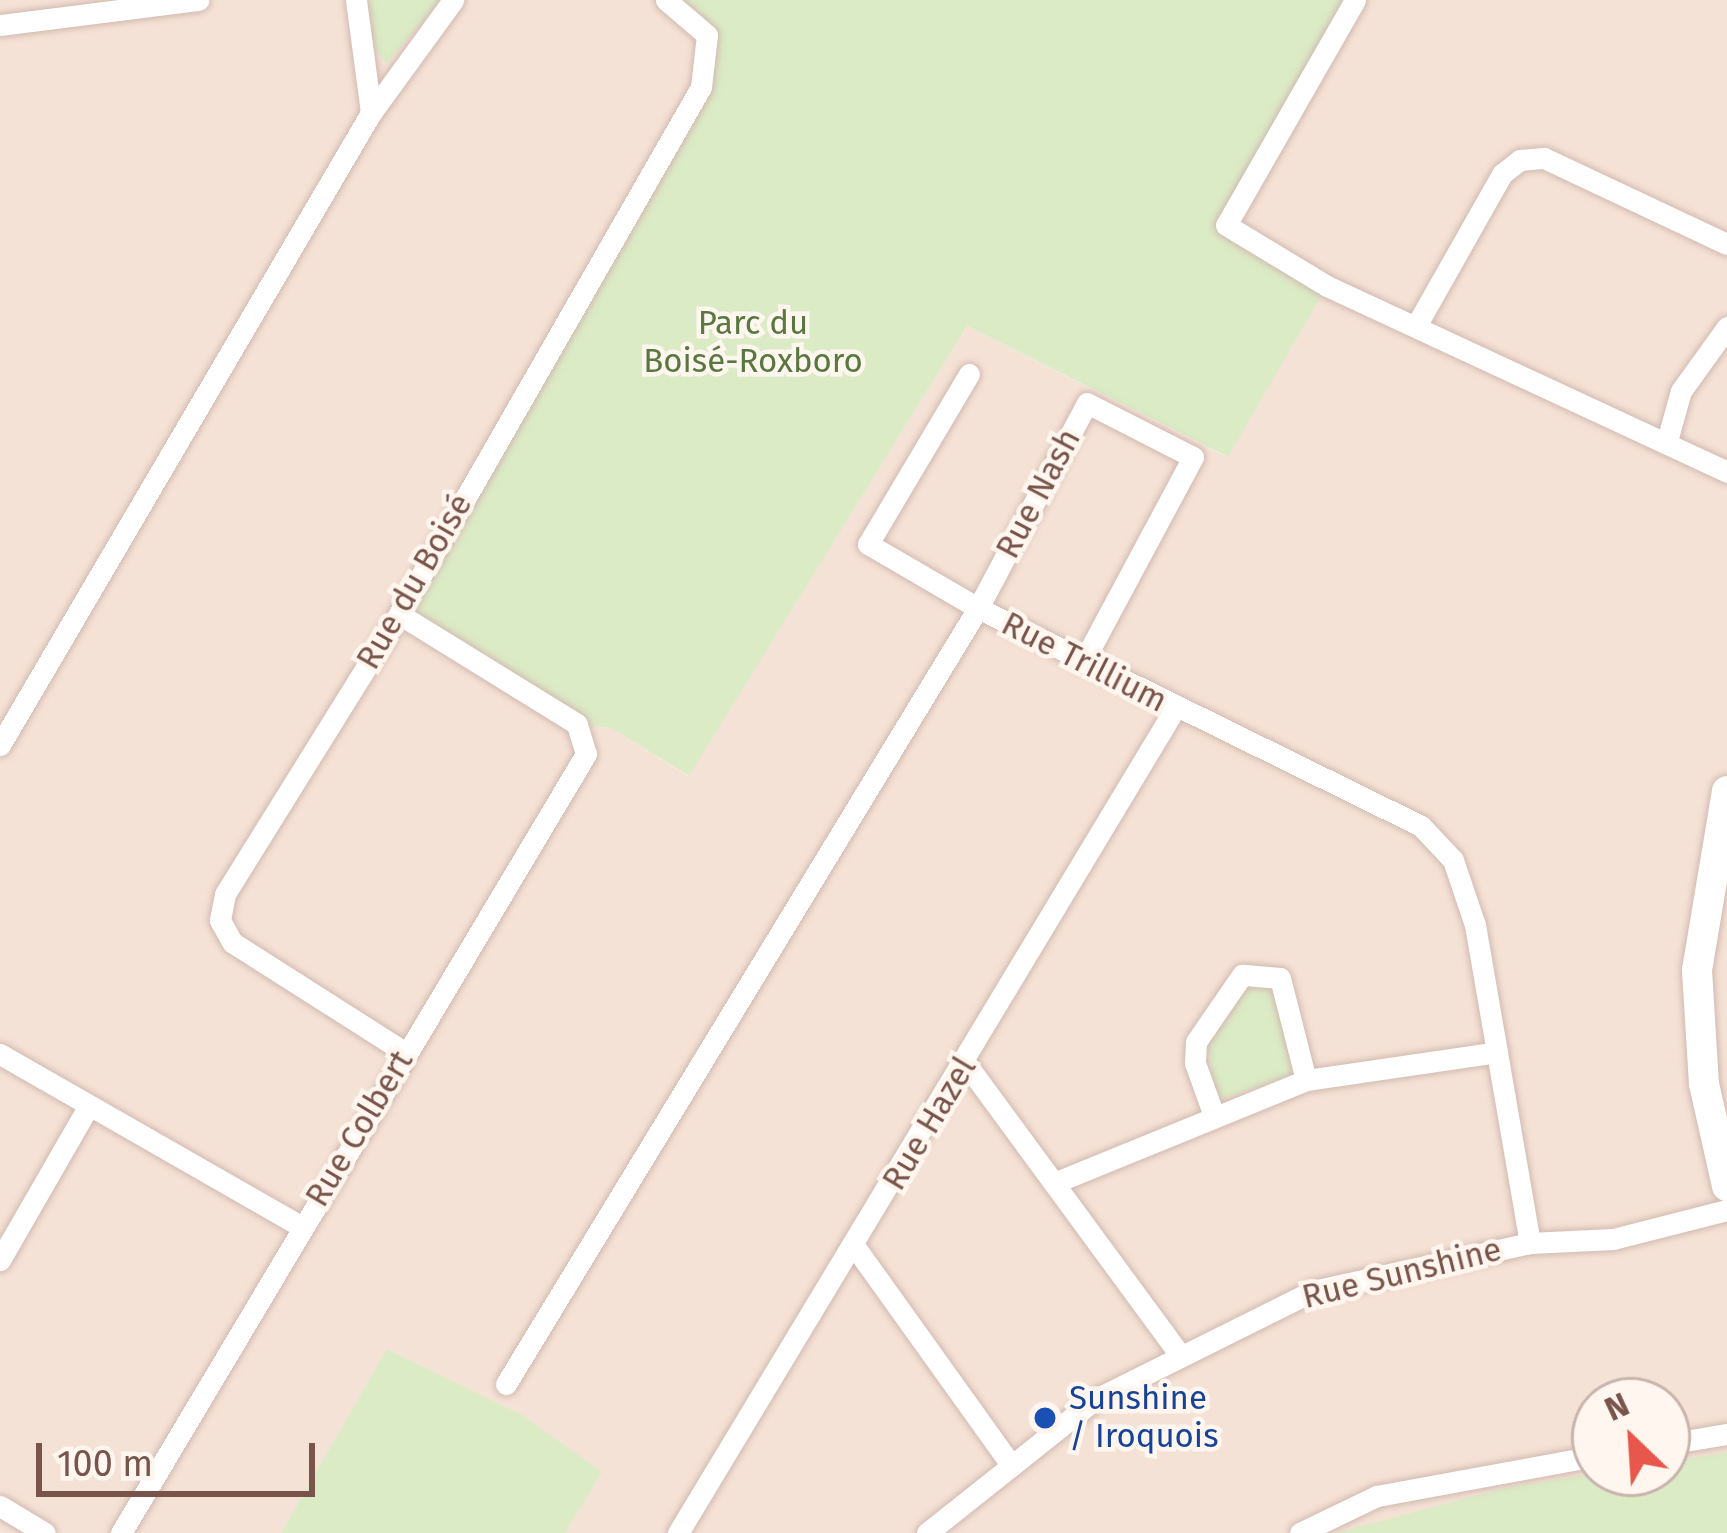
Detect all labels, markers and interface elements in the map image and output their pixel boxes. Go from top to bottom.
park label: Parc du Boisé-Roxboro [643,304,863,382]
street label: Rue Nash [988,423,1090,565]
street label: Rue du Boisé [349,487,481,677]
street label: Rue Trillium [995,604,1173,722]
street label: Rue Colbert [298,1044,422,1214]
street label: Rue Hazel [875,1050,985,1198]
street label: Rue Sunshine [1298,1230,1506,1318]
north arrow [1571,1377,1691,1497]
place label: Sunshine / Iroquois [1069,1379,1219,1457]
text: N [1599,1384,1635,1430]
marker: Sunshine / Iroquois [1032,1405,1058,1431]
scale bar [42,1419,321,1493]
text: 100 m [57,1442,153,1486]

